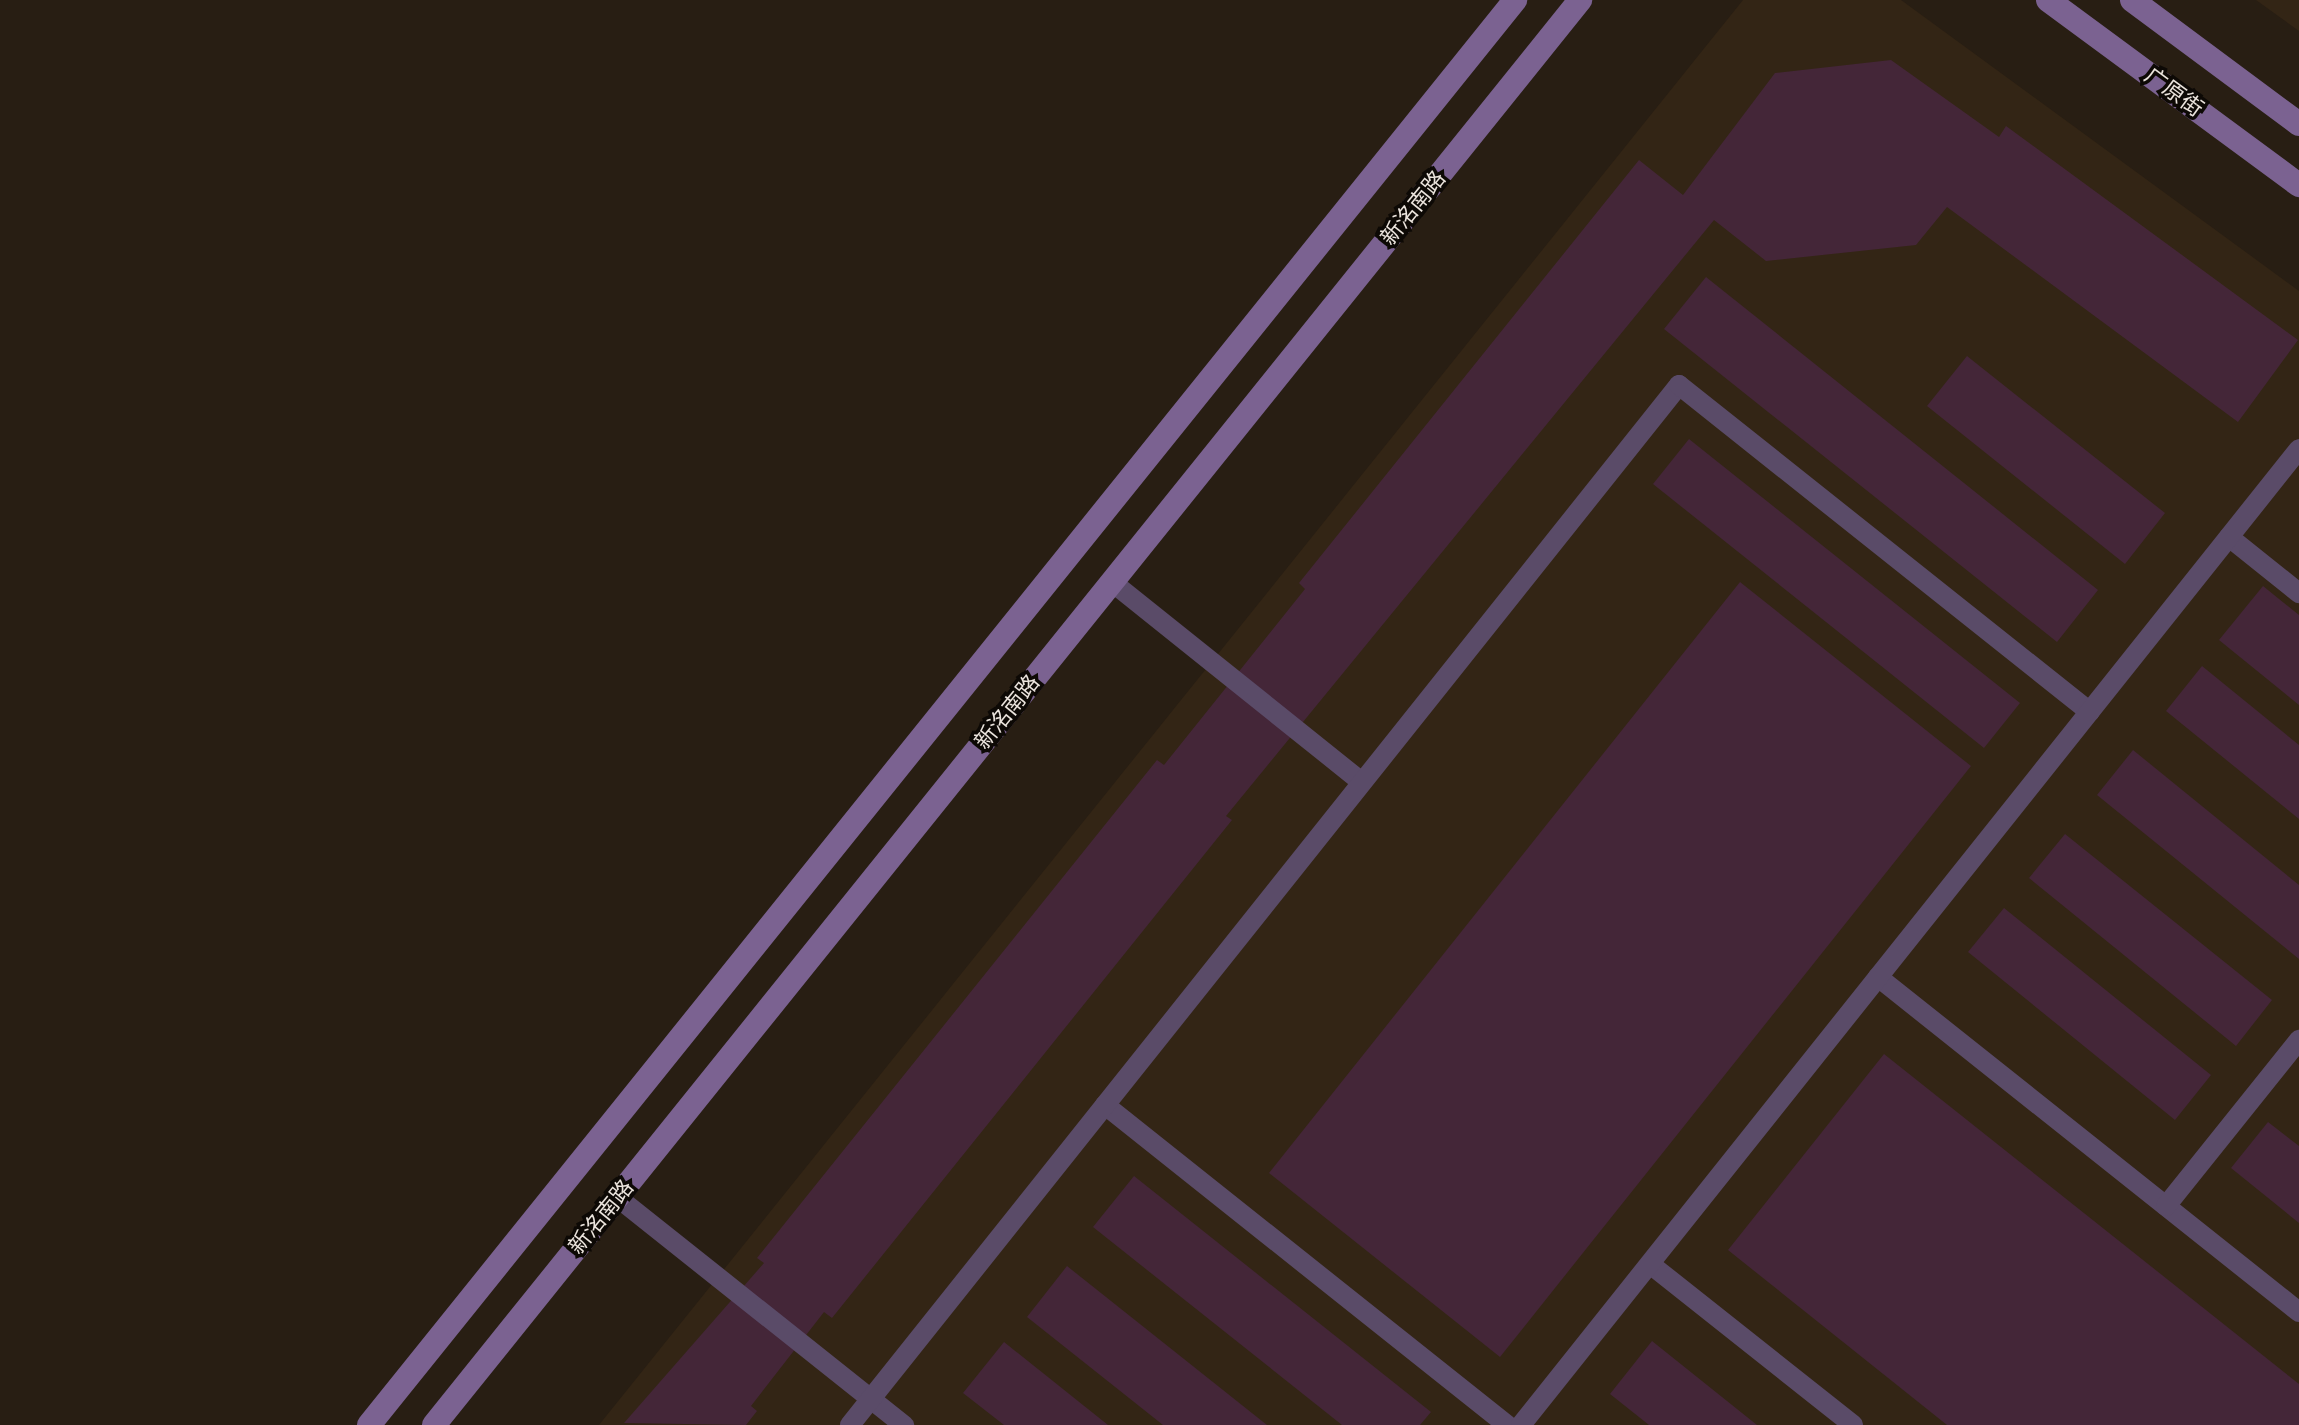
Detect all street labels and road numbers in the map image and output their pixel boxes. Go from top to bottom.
street label: 广原街 [2140,62,2208,122]
street label: 新洺南路 [1375,165,1451,251]
street label: 新洺南路 [969,669,1045,755]
street label: 新洺南路 [563,1174,639,1260]

